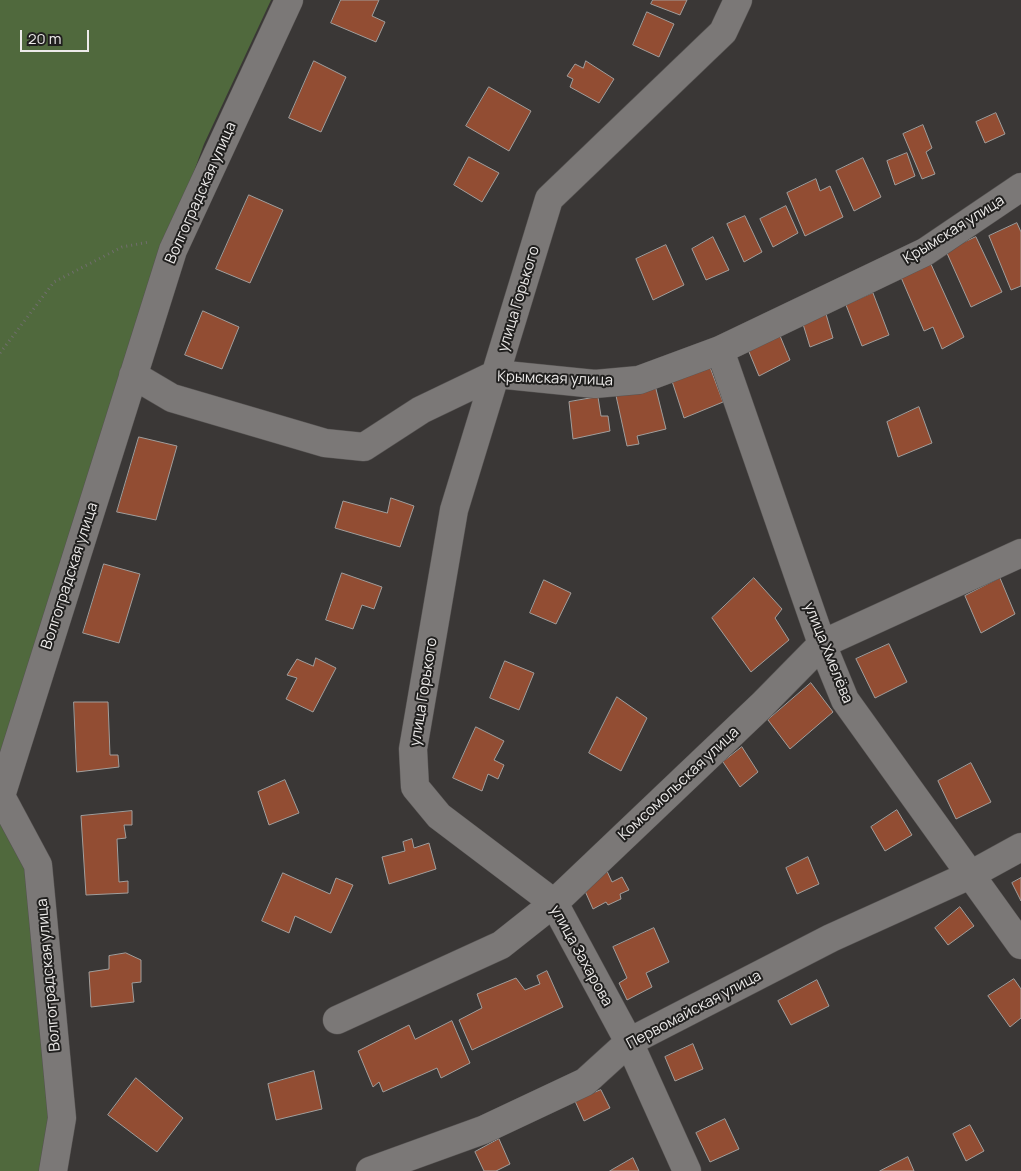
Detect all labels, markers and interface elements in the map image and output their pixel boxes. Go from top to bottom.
scale bar [22,20,91,52]
text: 20 m [28,28,61,49]
street label: Волгоградская улица [162,119,240,267]
street label: Крымская улица [900,192,1008,268]
street label: улица Горького [494,244,544,354]
street label: Крымская улица [497,368,613,390]
street label: Волгоградская улица [38,500,102,652]
street label: улица Хмелёва [800,600,856,706]
street label: улица Горького [407,636,441,748]
street label: Комсомольская улица [615,723,743,845]
street label: Волгоградская улица [33,898,65,1052]
street label: улица Захарова [546,902,616,1010]
street label: Первомайская улица [624,967,764,1053]

